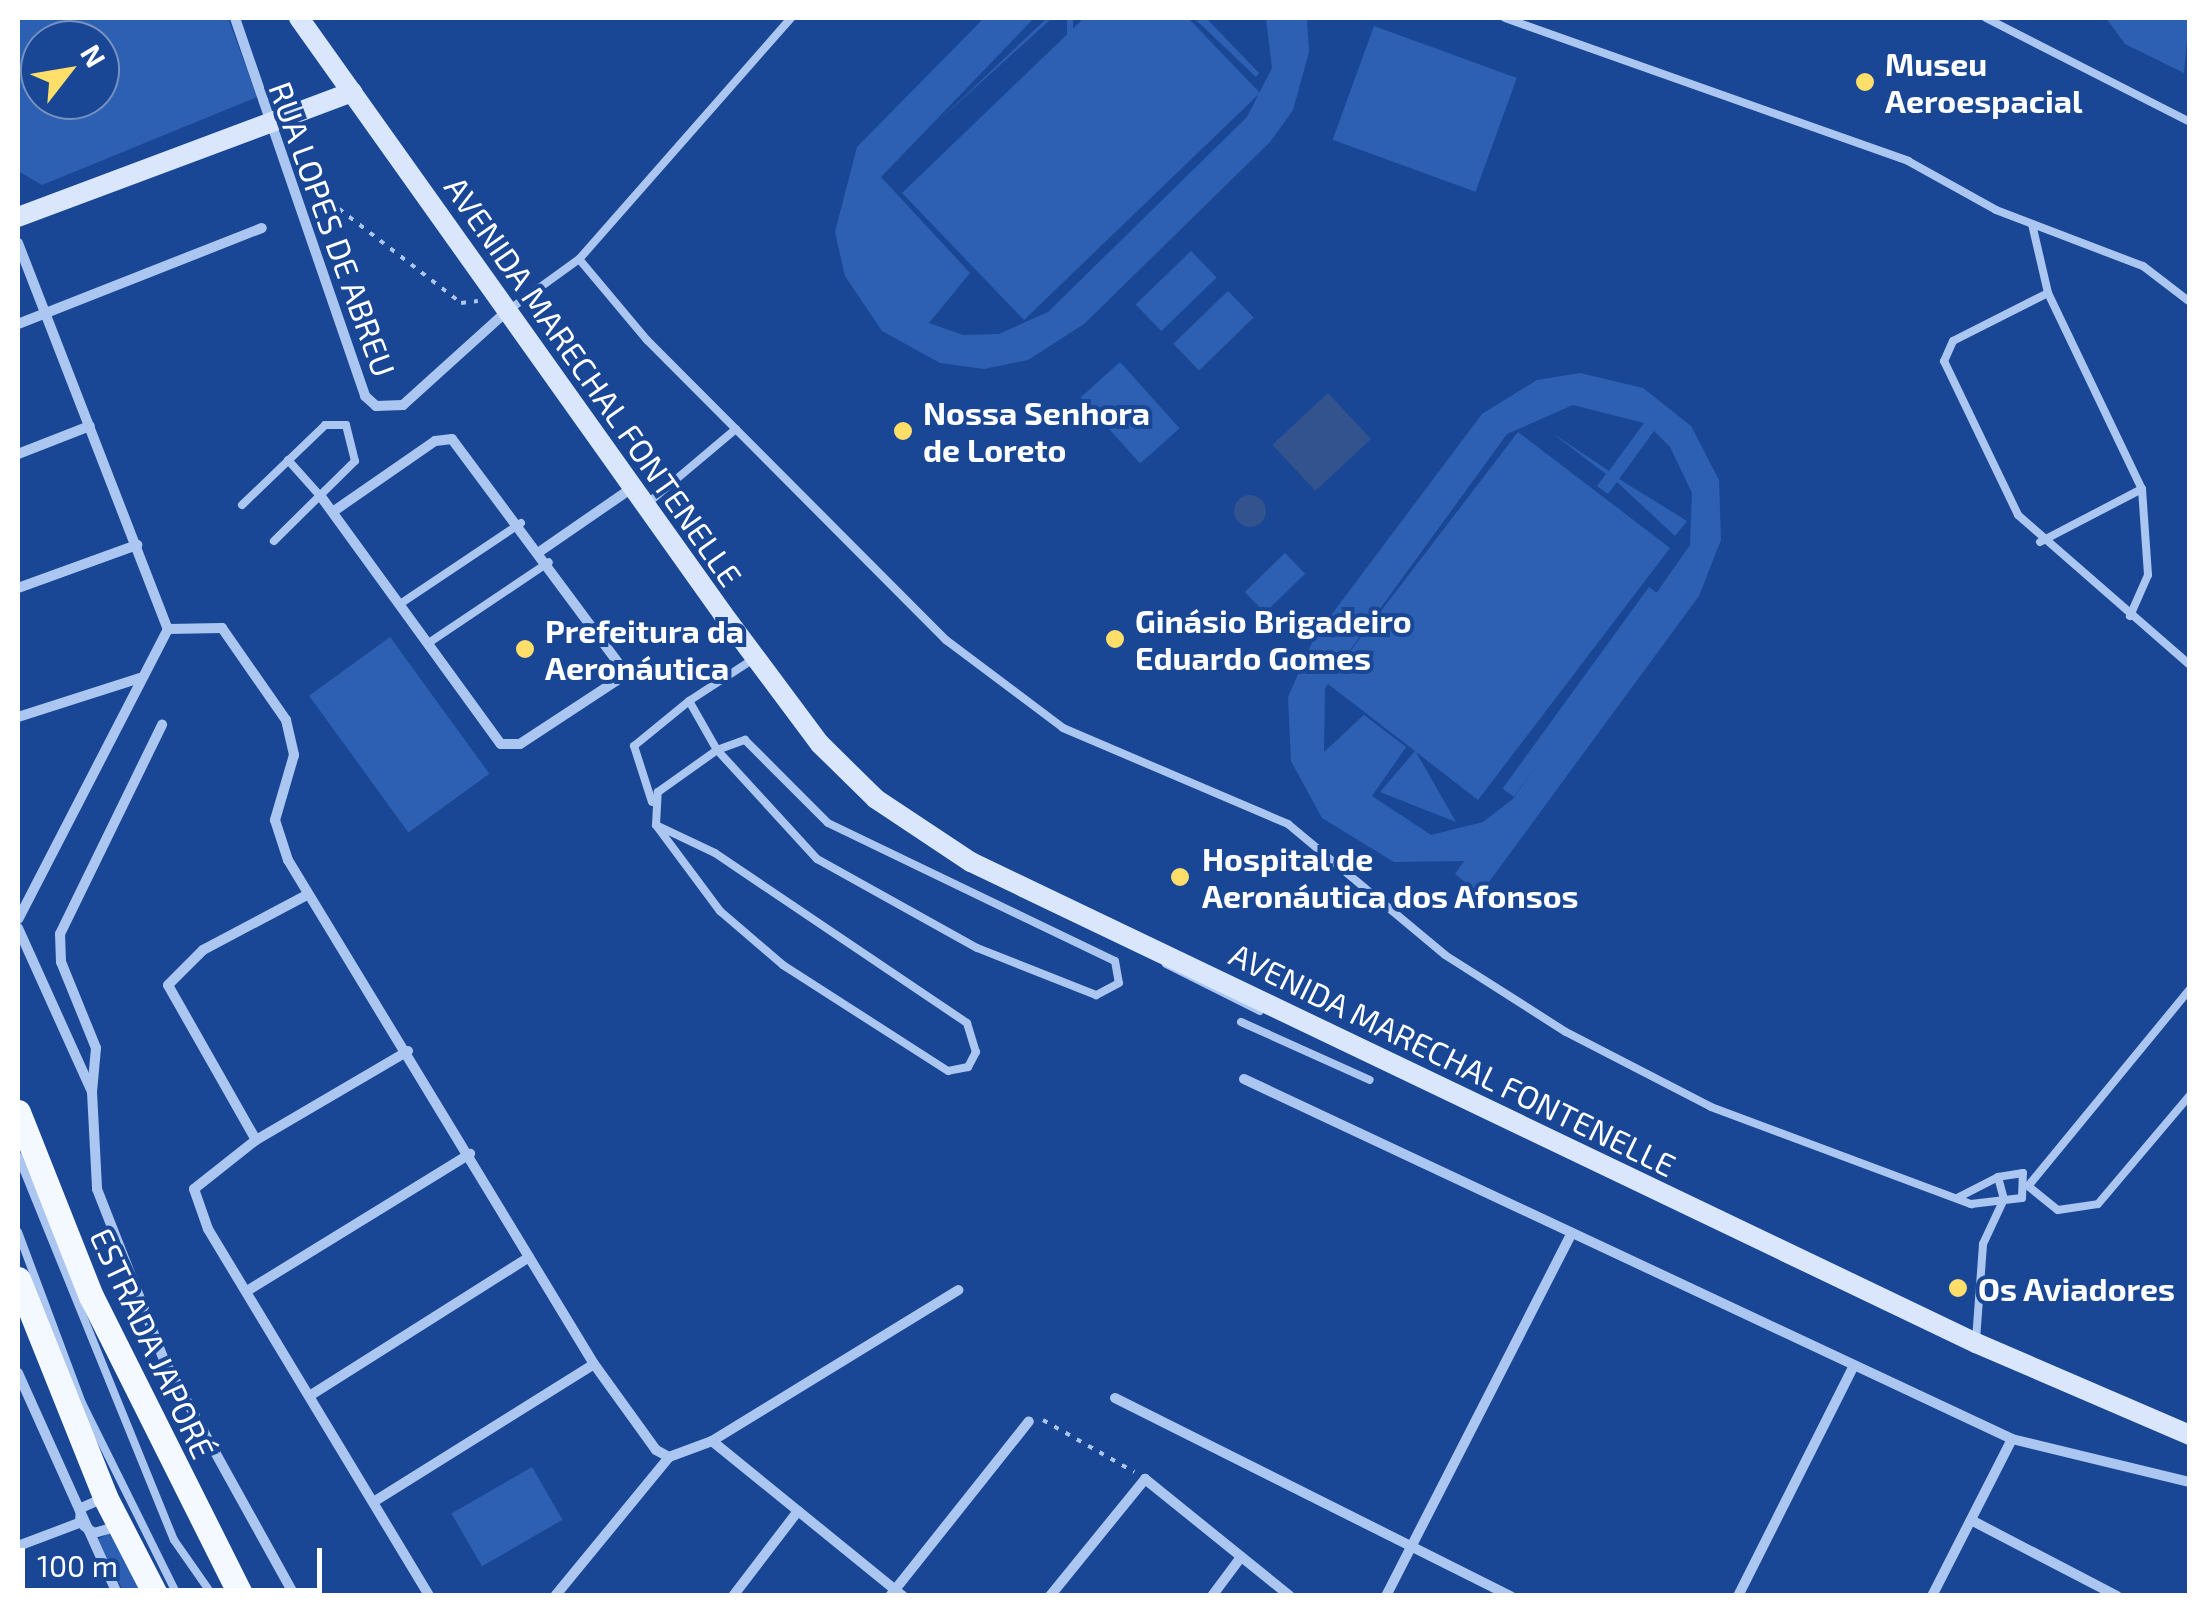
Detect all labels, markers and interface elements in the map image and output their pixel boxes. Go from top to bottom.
north arrow [20,20,120,120]
text: N [74,38,114,73]
place label: Museu Aeroespacial [1885,45,2083,120]
marker: Museu Aeroespacial [1854,71,1876,93]
street label: RUA LOPES DE ABREU [262,76,404,382]
street label: AVENIDA MARECHAL FONTENELLE [437,168,751,594]
place label: Nossa Senhora de Loreto [923,394,1150,469]
marker: Nossa Senhora de Loreto [892,420,914,442]
place label: Ginásio Brigadeiro Eduardo Gomes [1135,602,1412,677]
place label: Prefeitura da Aeronáutica [545,612,744,687]
marker: Ginásio Brigadeiro Eduardo Gomes [1104,628,1126,650]
marker: Prefeitura da Aeronáutica [514,638,536,660]
place label: Hospital de Aeronáutica dos Afonsos [1202,840,1579,915]
marker: Hospital de Aeronáutica dos Afonsos [1167,864,1193,890]
street label: AVENIDA MARECHAL FONTENELLE [1223,934,1683,1184]
street label: ESTRADA JAPORÉ [83,1221,223,1465]
place label: Os Aviadores [1978,1269,2176,1307]
marker: Os Aviadores [1947,1277,1969,1299]
scale bar [25,1528,328,1590]
text: 100 m [37,1547,118,1583]

